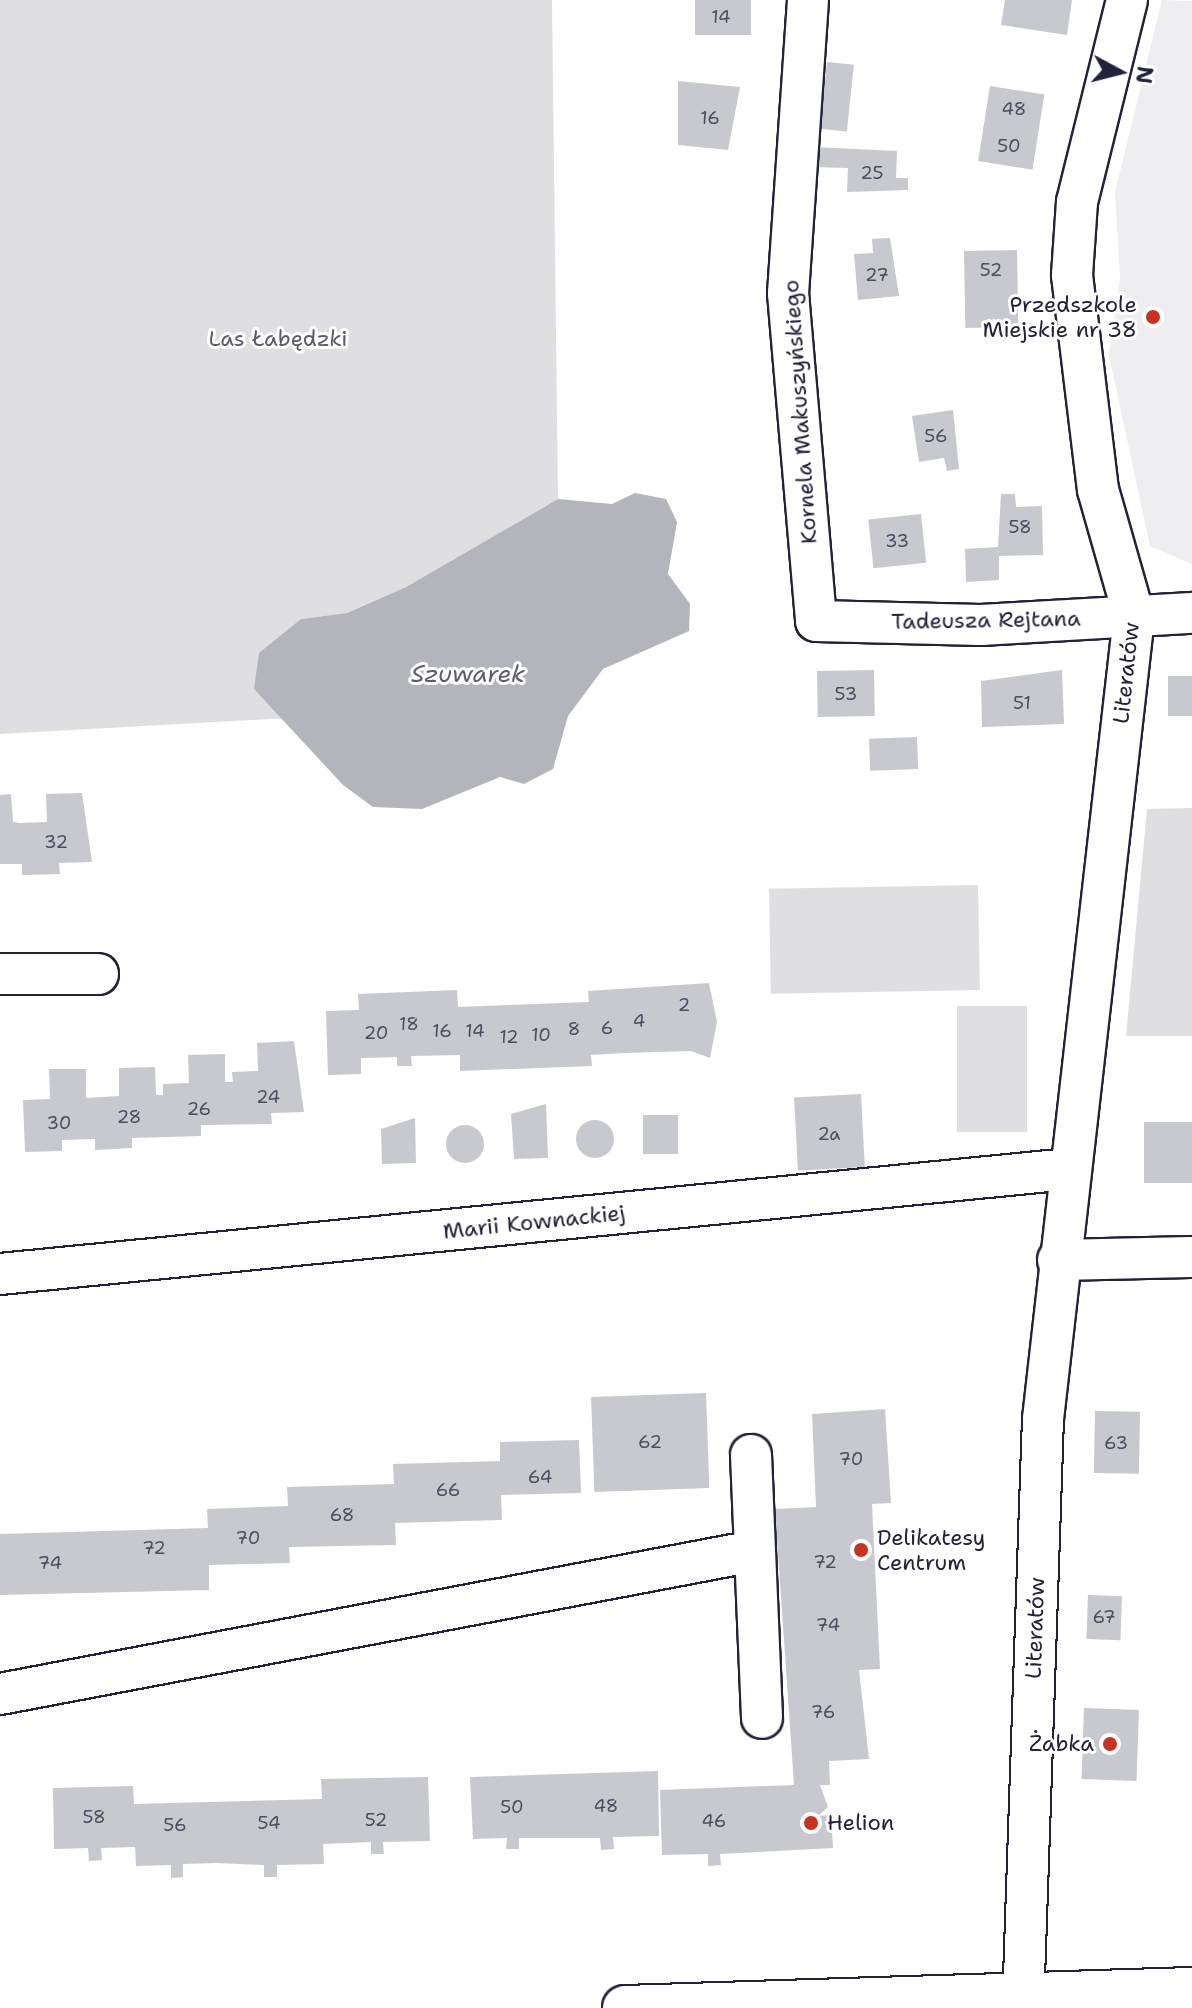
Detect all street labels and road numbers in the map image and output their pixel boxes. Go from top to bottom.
street label: Kornela Makuszyńskiego [778,279,822,545]
street label: Tadeusza Rejtana [891,605,1081,635]
street label: Literatów [1108,621,1144,725]
street label: Marii Kownackiej [442,1199,626,1245]
street label: Literatów [1020,1577,1050,1679]

